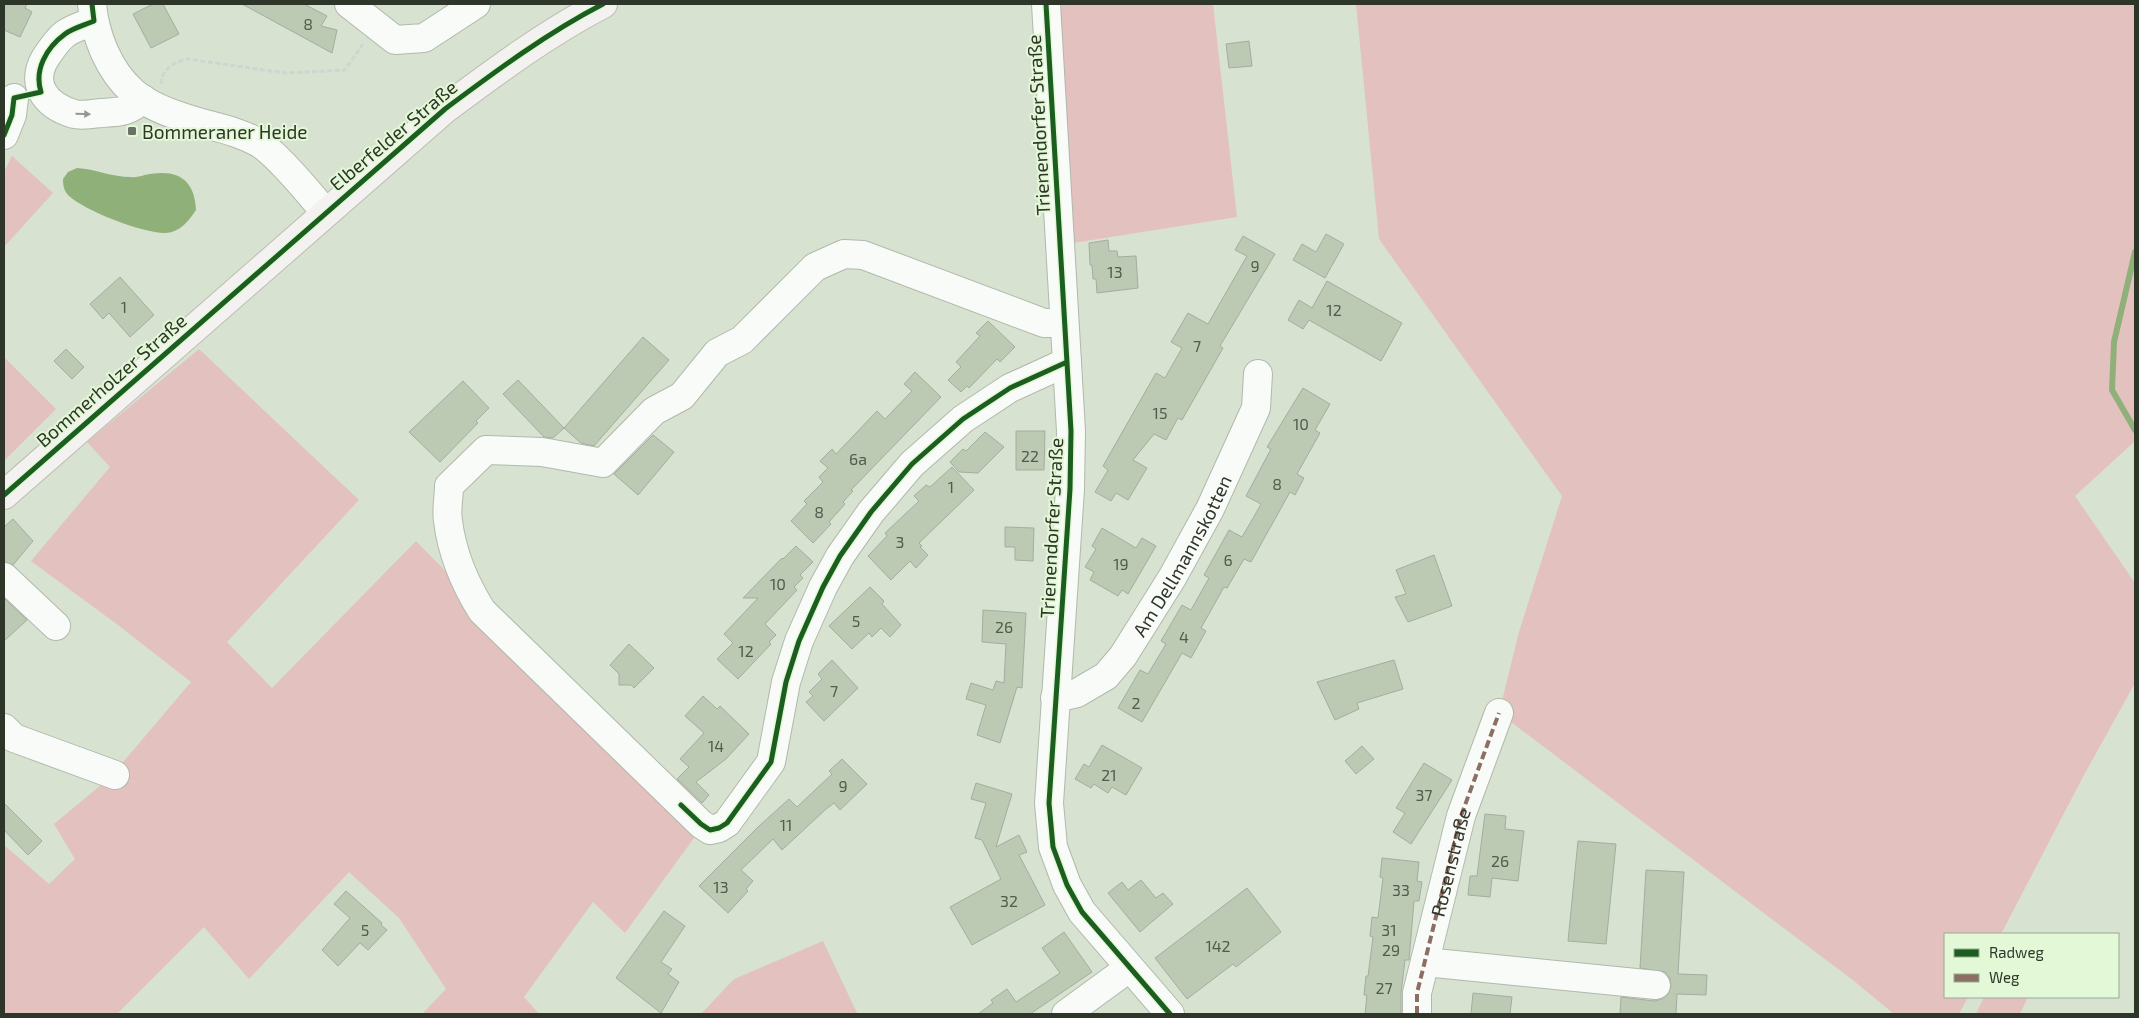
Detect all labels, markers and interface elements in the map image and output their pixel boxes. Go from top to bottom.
house number: 8 [303,14,313,33]
street label: Trienendorfer Straße [1022,34,1054,216]
street label: Elberfelder Straße [325,75,461,195]
one-way arrow [75,110,91,118]
place label: Bommeraner Heide [142,120,308,143]
marker: Bommeraner Heide [126,125,138,137]
house number: 9 [1250,256,1260,275]
house number: 13 [1107,262,1123,281]
house number: 1 [121,297,127,316]
house number: 12 [1326,300,1342,319]
street label: Bommerholzer Straße [31,309,191,451]
house number: 7 [1193,336,1201,355]
house number: 15 [1153,403,1167,422]
house number: 10 [1293,414,1309,433]
street label: Trienendorfer Straße [1035,437,1067,619]
house number: 22 [1021,446,1039,465]
house number: 6a [849,449,867,468]
street label: Am Dellmannskotten [1127,471,1236,640]
house number: 8 [1272,474,1282,493]
house number: 1 [948,477,954,496]
house number: 8 [814,502,824,521]
house number: 3 [896,532,904,551]
house number: 6 [1223,550,1233,569]
house number: 19 [1113,554,1129,573]
house number: 10 [770,574,786,593]
house number: 5 [852,611,860,630]
house number: 26 [995,617,1013,636]
house number: 4 [1179,627,1189,646]
house number: 12 [738,641,754,660]
house number: 7 [830,681,838,700]
house number: 2 [1132,693,1141,712]
house number: 14 [708,736,724,755]
house number: 21 [1101,765,1117,784]
house number: 9 [838,776,848,795]
house number: 37 [1415,785,1433,804]
street label: Rosenstraße [1425,804,1475,919]
house number: 11 [780,815,792,834]
house number: 26 [1491,851,1509,870]
house number: 13 [713,877,729,896]
house number: 33 [1392,880,1410,899]
house number: 32 [1000,891,1018,910]
house number: 5 [361,920,369,939]
house number: 31 [1381,920,1397,939]
legend [1944,933,2119,998]
house number: 142 [1205,936,1231,955]
house number: 29 [1382,940,1400,959]
text: Radweg [1989,943,2044,961]
text: Weg [1989,968,2020,986]
house number: 27 [1375,978,1393,997]

